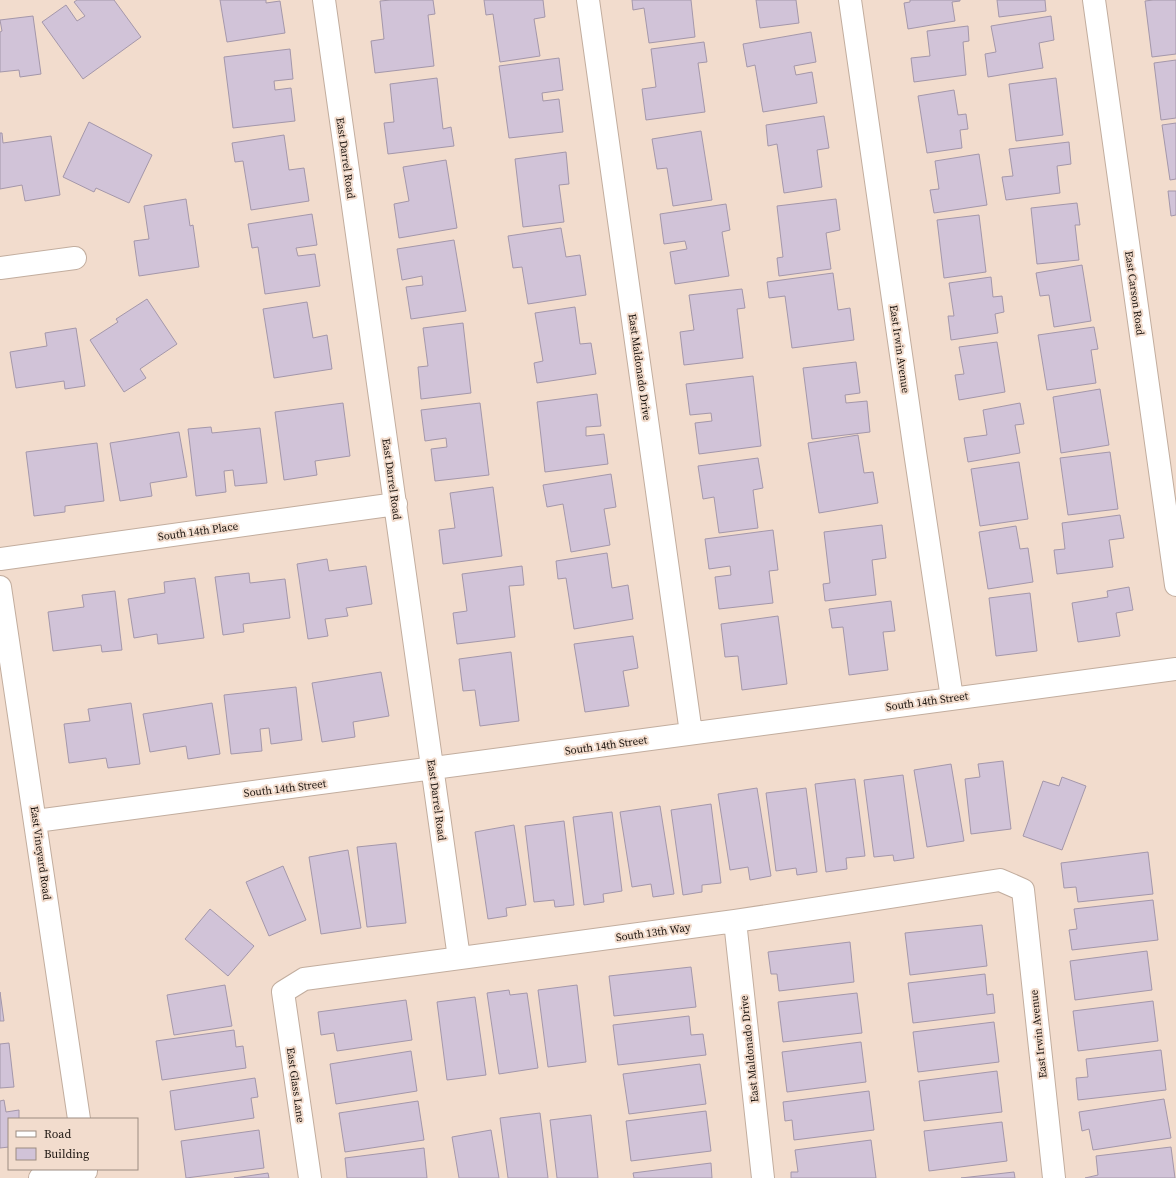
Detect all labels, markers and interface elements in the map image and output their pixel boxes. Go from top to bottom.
street label: East Darrel Road [332,116,359,200]
street label: East Carson Road [1121,250,1148,337]
street label: East Irwin Avenue [886,304,913,395]
street label: East Maldonado Drive [625,313,654,422]
street label: East Darrel Road [378,437,405,521]
street label: South 14th Place [157,518,239,545]
street label: South 14th Street [885,688,970,715]
street label: South 14th Street [564,732,649,759]
street label: East Darrel Road [423,758,450,842]
street label: South 14th Street [243,776,328,801]
street label: East Vineyard Road [26,805,55,902]
street label: South 13th Way [615,920,692,945]
street label: East Irwin Avenue [1026,989,1051,1079]
street label: East Maldonado Drive [736,994,763,1103]
street label: East Glass Lane [283,1046,308,1124]
legend [8,1118,138,1170]
text: Road [44,1126,71,1142]
text: Building [44,1146,89,1162]

